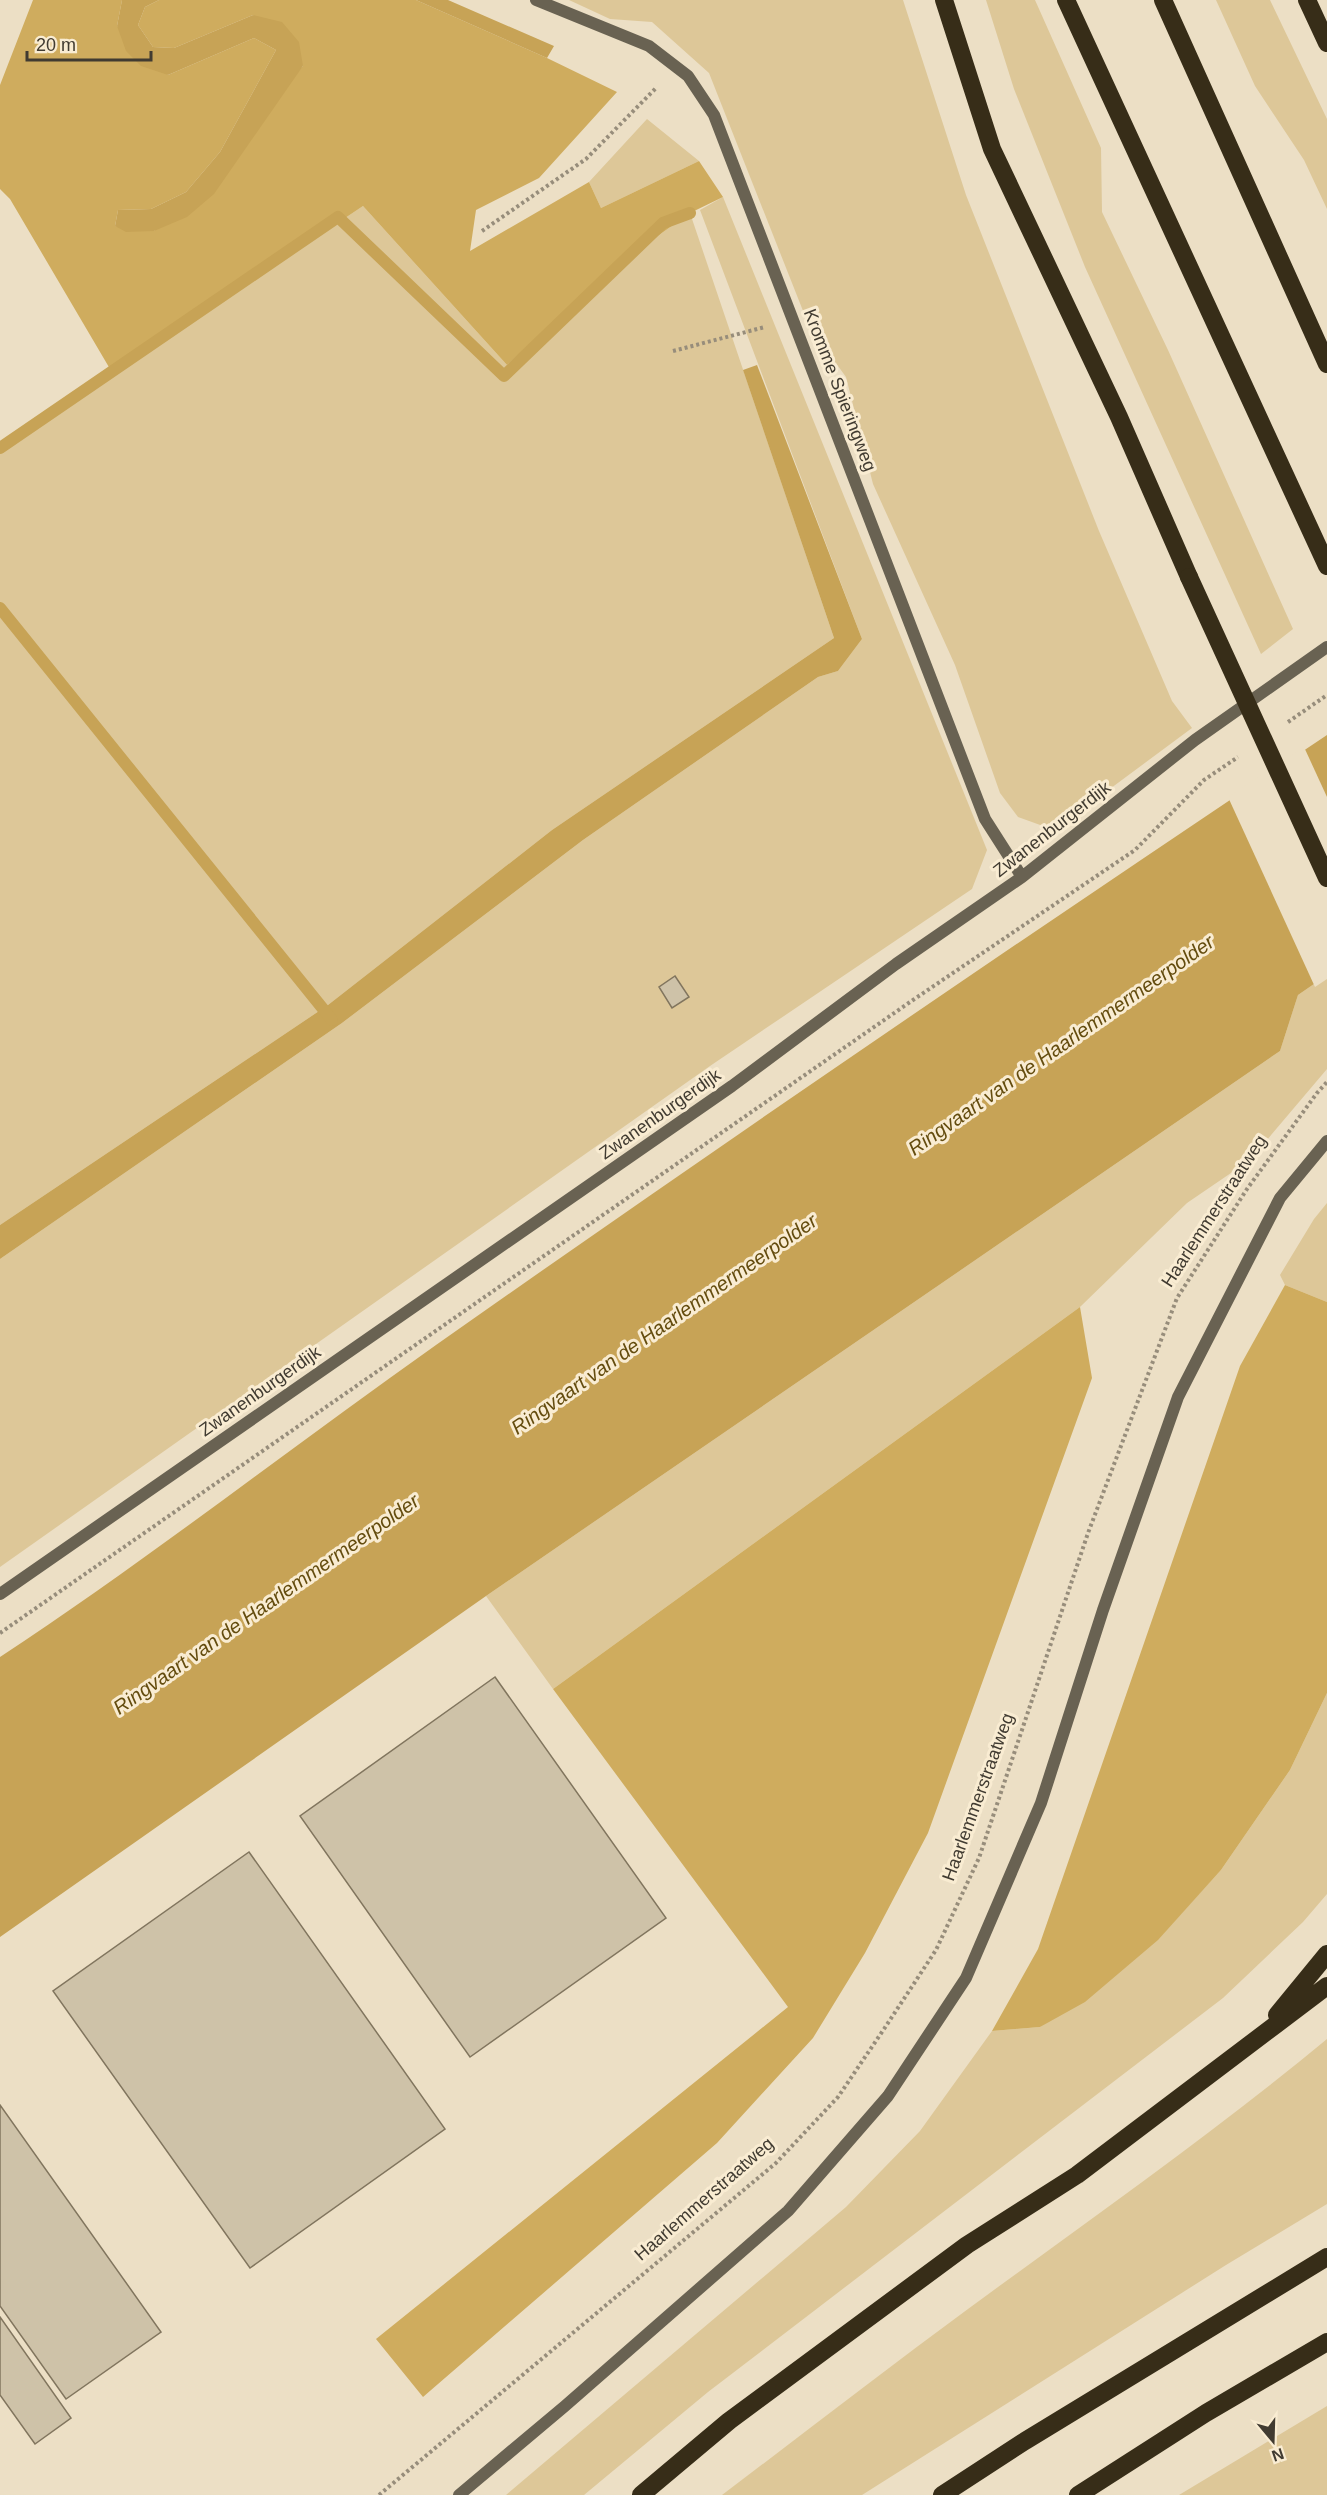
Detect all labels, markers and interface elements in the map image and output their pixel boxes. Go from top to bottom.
scale bar [27,24,152,62]
text: 20 m [36,35,76,55]
street label: Kromme Spieringweg [800,306,880,474]
street label: Zwanenburgerdijk [989,776,1115,881]
water label: Ringvaart van de Haarlemmermeerpolder [904,930,1219,1160]
street label: Zwanenburgerdijk [596,1064,725,1163]
street label: Haarlemmerstraatweg [1157,1131,1271,1291]
water label: Ringvaart van de Haarlemmermeerpolder [507,1209,822,1439]
street label: Zwanenburgerdijk [196,1341,325,1440]
water label: Ringvaart van de Haarlemmermeerpolder [109,1489,424,1719]
street label: Haarlemmerstraatweg [938,1710,1018,1884]
street label: Haarlemmerstraatweg [631,2133,777,2265]
north arrow [1243,2411,1303,2471]
text: N [1269,2445,1286,2465]

